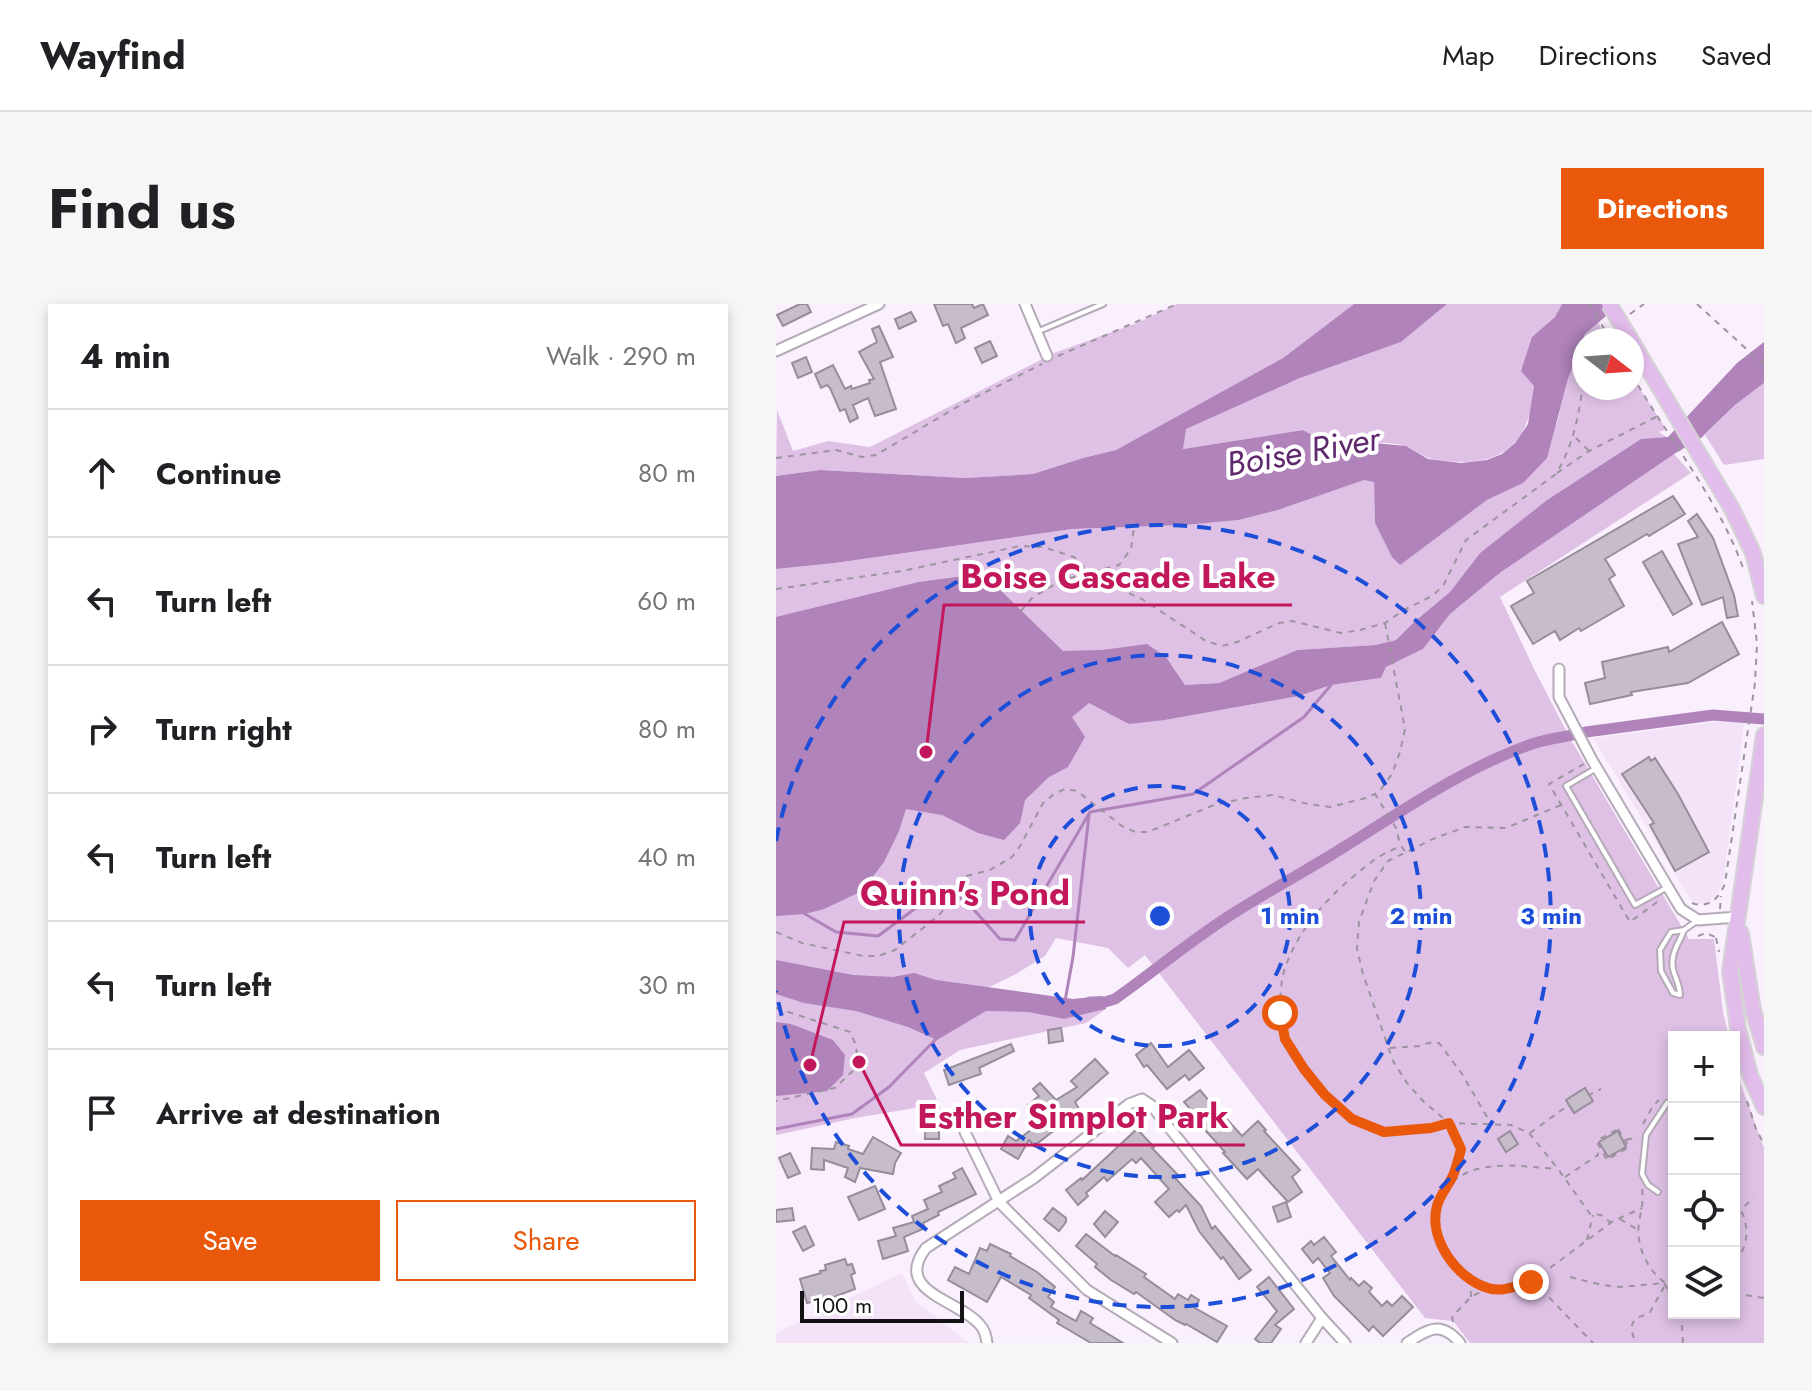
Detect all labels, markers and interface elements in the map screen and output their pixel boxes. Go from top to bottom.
text: Wayfind [40,28,186,83]
text: Map [1442,35,1494,76]
text: Directions [1538,35,1657,76]
text: Saved [1701,35,1772,76]
text: Find us [48,168,236,249]
button: Directions [1561,168,1764,249]
north arrow [1572,328,1644,400]
text: 4 min [80,332,171,381]
text: Walk · 290 m [546,337,696,375]
water label: Boise River [1223,414,1385,489]
icon: ahead [80,451,124,495]
text: Continue [156,452,282,495]
text: 80 m [638,454,696,492]
callout: Boise Cascade Lake [944,547,1292,605]
text: Boise Cascade Lake [960,552,1276,601]
icon: left [80,579,124,623]
text: Turn left [156,580,271,623]
text: 60 m [637,582,696,620]
icon: right [80,707,124,751]
text: Turn right [156,708,292,751]
text: 80 m [638,710,696,748]
icon: left [80,835,124,879]
text: Turn left [156,836,271,879]
text: 40 m [637,838,696,876]
callout: Quinn's Pond [844,864,1085,922]
text: Quinn's Pond [860,869,1070,918]
text: 1 min [1260,898,1320,933]
text: 2 min [1389,898,1453,933]
text: 3 min [1520,898,1582,933]
centre of rings [1146,902,1174,930]
icon: left [80,963,124,1007]
text: Turn left [156,964,271,1007]
text: 30 m [638,966,696,1004]
route start [1262,995,1298,1031]
map controls [1668,1031,1740,1319]
button: + [1668,1031,1740,1103]
callout: Esther Simplot Park [901,1087,1245,1145]
icon: arrive [80,1091,124,1135]
text: Arrive at destination [156,1092,441,1135]
text: Esther Simplot Park [917,1092,1229,1141]
button: − [1668,1103,1740,1175]
button: locate [1668,1175,1740,1247]
button: Save [80,1200,380,1281]
button: Share [396,1200,696,1281]
button: layers [1668,1247,1740,1319]
route end [1513,1264,1549,1300]
scale bar [800,1287,964,1323]
text: 100 m [812,1289,872,1321]

